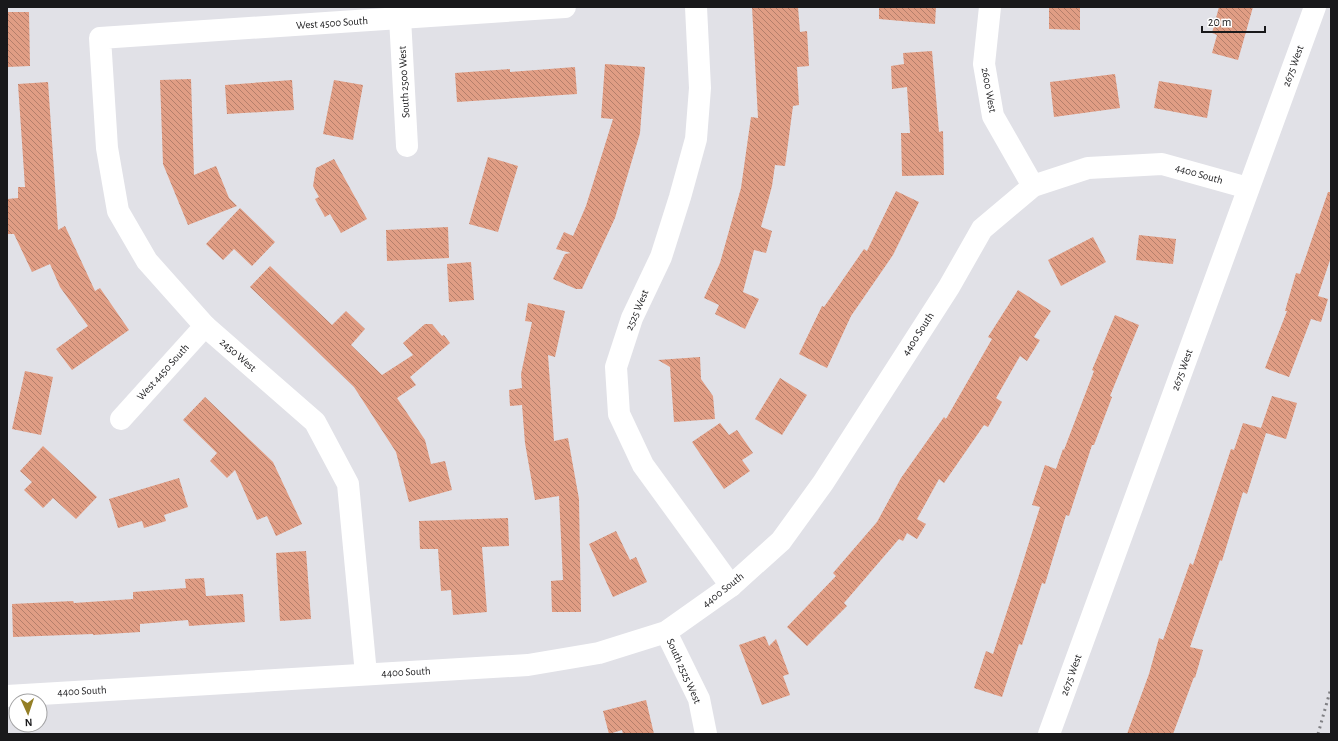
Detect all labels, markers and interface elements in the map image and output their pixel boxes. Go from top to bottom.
scale bar [1202,8,1265,34]
street label: West 4500 South [296,15,368,31]
text: 20 m [1208,16,1231,28]
street label: 2675 West [1280,43,1306,88]
street label: South 2500 West [397,45,411,118]
street label: 2600 West [980,67,998,114]
street label: 4400 South [1174,162,1224,186]
street label: 2525 West [624,288,651,332]
street label: 4400 South [900,310,936,358]
street label: 2450 West [218,336,259,374]
street label: West 4450 South [135,342,191,402]
street label: 2675 West [1169,347,1195,392]
street label: 4400 South [700,571,746,609]
street label: South 2525 West [665,637,703,706]
street label: 2675 West [1058,652,1084,697]
street label: 4400 South [381,665,431,679]
street label: 4400 South [57,684,107,698]
north arrow [8,693,48,733]
text: N [24,717,33,728]

